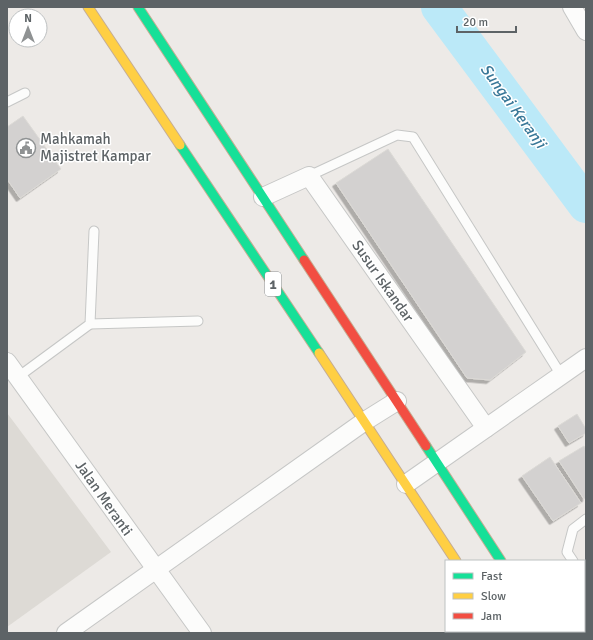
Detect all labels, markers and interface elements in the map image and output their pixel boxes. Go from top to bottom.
north arrow [8,8,48,48]
scale bar [457,8,516,34]
text: N [24,12,32,25]
text: 20 m [463,15,488,30]
water label: Sungai Keranji [476,60,551,153]
place label: Mahkamah Majistret Kampar [40,130,151,165]
public building icon: Mahkamah Majistret Kampar [15,137,37,159]
street label: Susur Iskandar [348,237,418,326]
road number: 1 [265,272,281,296]
street label: Jalan Meranti [71,457,137,539]
legend [445,560,585,632]
text: Fast [481,569,502,584]
text: Slow [481,589,506,604]
text: Jam [481,609,502,624]

